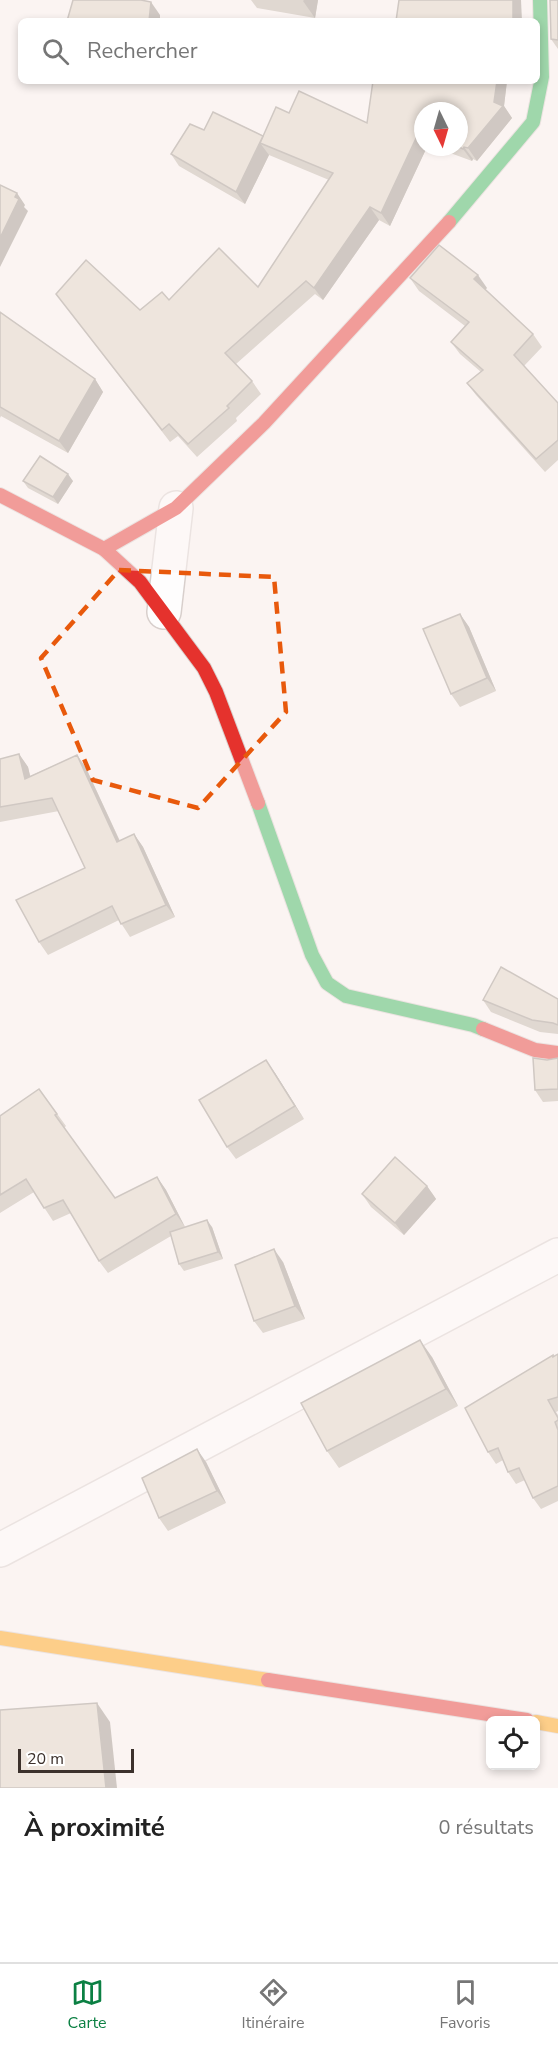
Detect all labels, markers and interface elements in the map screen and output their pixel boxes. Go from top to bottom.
search box [18,18,540,84]
icon: search [39,35,72,68]
text: Rechercher [87,36,198,66]
north arrow [414,102,468,156]
map controls [486,1716,540,1770]
button: locate [486,1716,540,1770]
scale bar [18,1746,134,1774]
text: 20 m [27,1748,64,1770]
text: À proximité [24,1810,165,1845]
text: 0 résultats [438,1814,534,1841]
tab: Carte [67,1976,107,2034]
tab: Itinéraire [242,1976,305,2034]
tab: Favoris [440,1976,491,2034]

